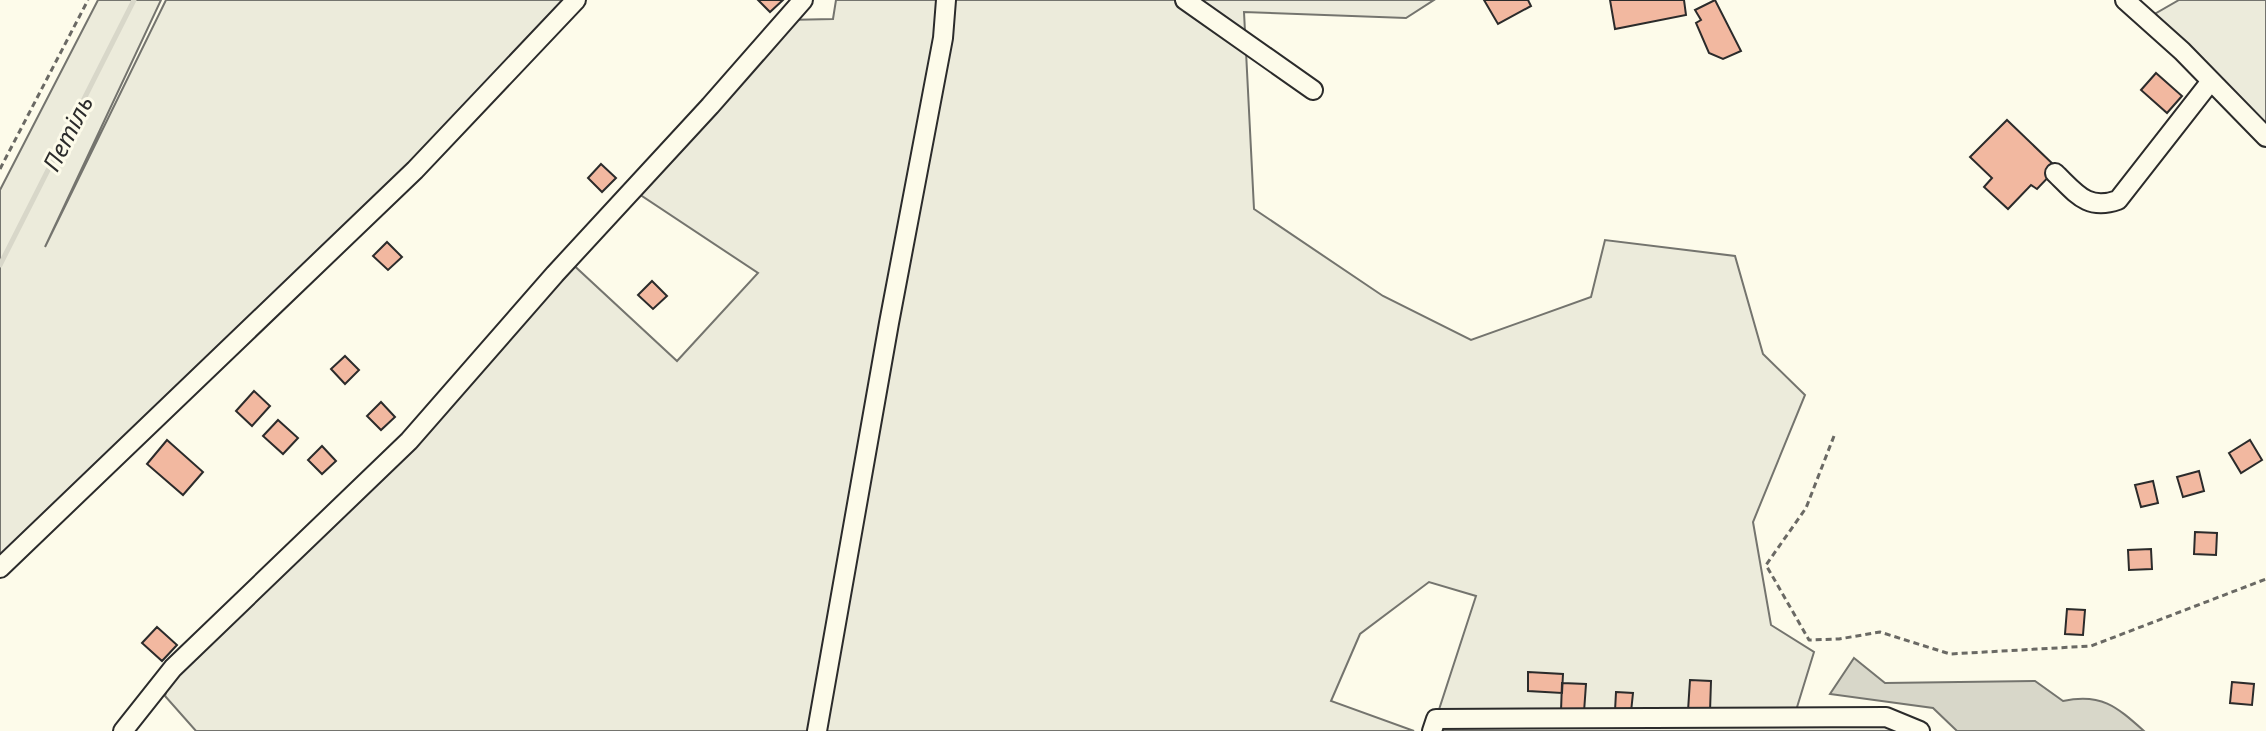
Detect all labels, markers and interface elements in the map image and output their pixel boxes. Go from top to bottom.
water label: Петіль [34,90,100,176]

